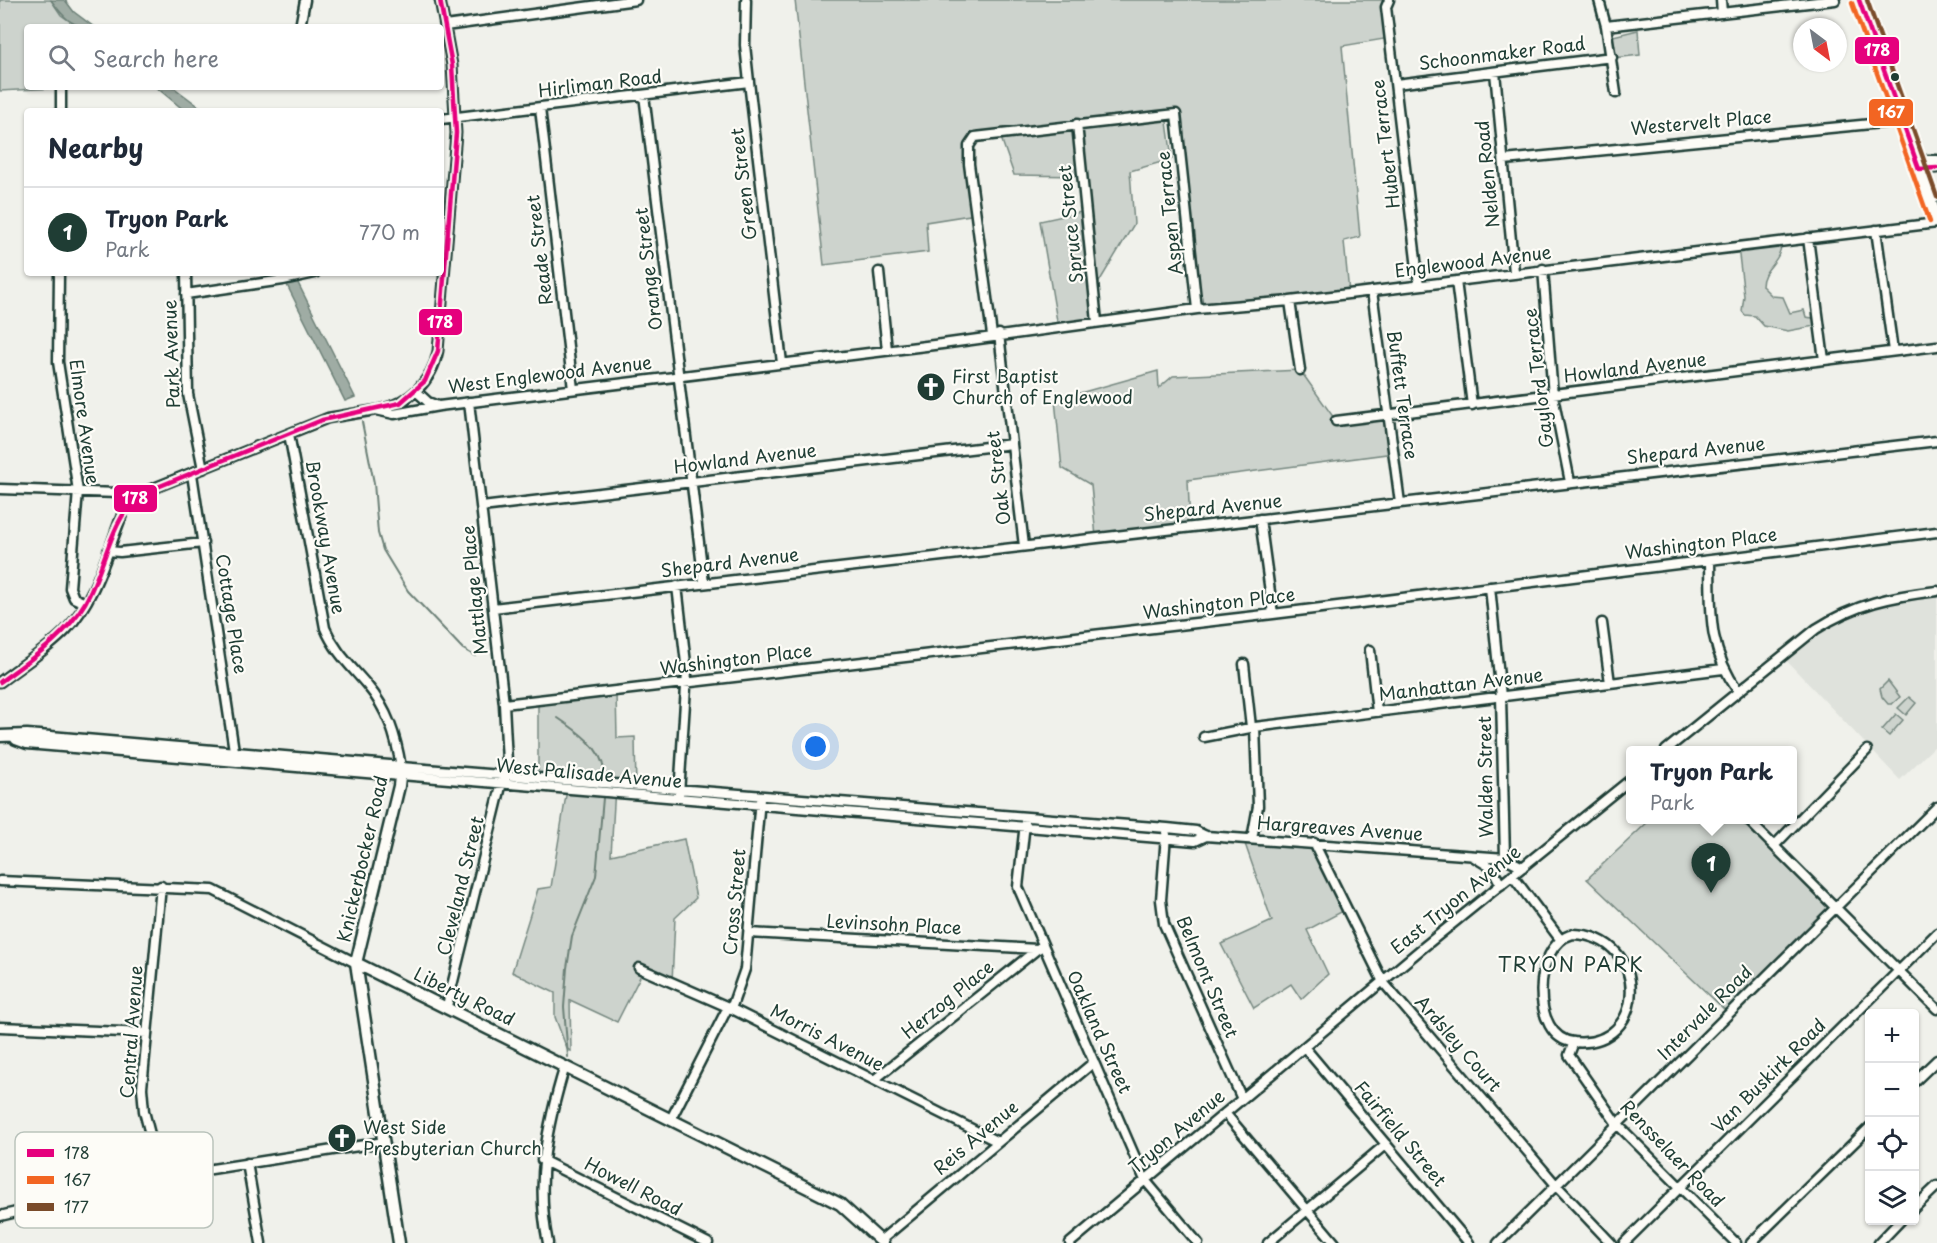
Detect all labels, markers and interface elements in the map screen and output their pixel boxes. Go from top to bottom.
north arrow [1793,18,1847,72]
search box [24,24,444,90]
street label: Schoonmaker Road [1417,29,1587,76]
line badge: 178 [1854,36,1900,65]
text: 178 [1864,37,1890,61]
icon: search [45,41,78,74]
text: Search here [93,41,219,74]
street label: Hirliman Road [536,62,663,104]
unlabelled marker [1889,71,1901,83]
street label: Hubert Terrace [1363,78,1406,210]
line badge: 167 [1868,98,1914,127]
text: 167 [1877,99,1905,123]
street label: Westervelt Place [1629,102,1772,141]
street label: Nelden Road [1467,119,1506,229]
street label: Green Street [722,127,763,242]
text: Nearby [48,128,143,167]
street label: Aspen Terrace [1149,150,1188,277]
street label: Spruce Street [1050,164,1089,284]
street label: Reade Street [518,194,559,307]
text: Tryon Park [105,201,229,234]
street label: Orange Street [627,206,668,332]
text: 1 [63,217,72,247]
text: 770 m [359,217,420,247]
text: Park [105,234,150,264]
street label: Englewood Avenue [1393,237,1553,284]
street label: Park Avenue [155,299,186,409]
street label: Gaylord Terrace [1516,307,1559,449]
line badge: 178 [418,308,463,336]
text: 178 [427,309,453,333]
street label: Buffett Terrace [1381,328,1426,461]
street label: Howland Avenue [1562,344,1708,389]
street label: West Englewood Avenue [446,348,653,399]
street label: Elmore Avenue [63,357,108,486]
place label: First Baptist Church of Englewood [952,362,1133,410]
church icon: First Baptist Church of Englewood [915,371,947,403]
street label: Shepard Avenue [1625,429,1766,470]
street label: Oak Street [978,430,1017,527]
street label: Howland Avenue [672,435,818,480]
street label: Brookway Avenue [300,458,353,616]
line badge: 178 [113,484,158,513]
text: 178 [122,485,148,509]
street label: Shepard Avenue [1142,486,1283,527]
street label: Washington Place [1623,520,1778,565]
street label: Mattlage Place [453,524,494,656]
street label: Shepard Avenue [659,540,801,583]
street label: Cottage Place [210,552,255,676]
street label: Washington Place [1141,580,1296,625]
street label: Washington Place [658,636,813,681]
street label: Manhattan Avenue [1377,660,1545,707]
street label: Walden Street [1470,716,1499,838]
your location [801,732,830,761]
popup [1626,746,1797,824]
street label: West Palisade Avenue [495,751,683,794]
text: Tryon Park [1650,754,1773,787]
street label: Knickerbocker Road [329,773,394,945]
text: Park [1650,787,1694,817]
street label: Hargreaves Avenue [1256,808,1424,847]
street label: Cleveland Street [429,813,490,958]
street label: East Tryon Avenue [1384,838,1526,960]
pin: 1 [1692,844,1730,893]
street label: Cross Street [715,848,752,956]
street label: Levinsohn Place [826,906,963,941]
street label: Belmont Street [1171,911,1246,1042]
district label: TRYON PARK [1498,949,1644,979]
street label: Herzog Place [895,953,999,1045]
street label: Intervale Road [1650,958,1757,1065]
street label: Liberty Road [410,960,520,1032]
street label: Central Avenue [112,964,149,1099]
street label: Oakland Street [1061,965,1140,1097]
street label: Ardsley Court [1410,989,1509,1097]
street label: Morris Avenue [766,996,889,1077]
map controls [1865,1009,1919,1225]
button: + [1865,1009,1919,1063]
street label: Van Buskirk Road [1705,1012,1831,1138]
button: − [1865,1063,1919,1117]
street label: Fairfield Street [1349,1074,1454,1192]
street label: Tryon Avenue [1122,1082,1230,1179]
street label: Reis Avenue [927,1093,1023,1180]
street label: Rensselaer Road [1615,1093,1731,1213]
place label: West Side Presbyterian Church [363,1113,542,1161]
button: locate [1865,1117,1919,1171]
church icon: West Side Presbyterian Church [326,1122,358,1154]
legend [15,1132,213,1228]
text: 178 [64,1140,90,1164]
street label: Howell Road [580,1150,687,1222]
text: 167 [64,1167,91,1191]
button: layers [1865,1171,1919,1225]
text: 177 [64,1194,89,1218]

